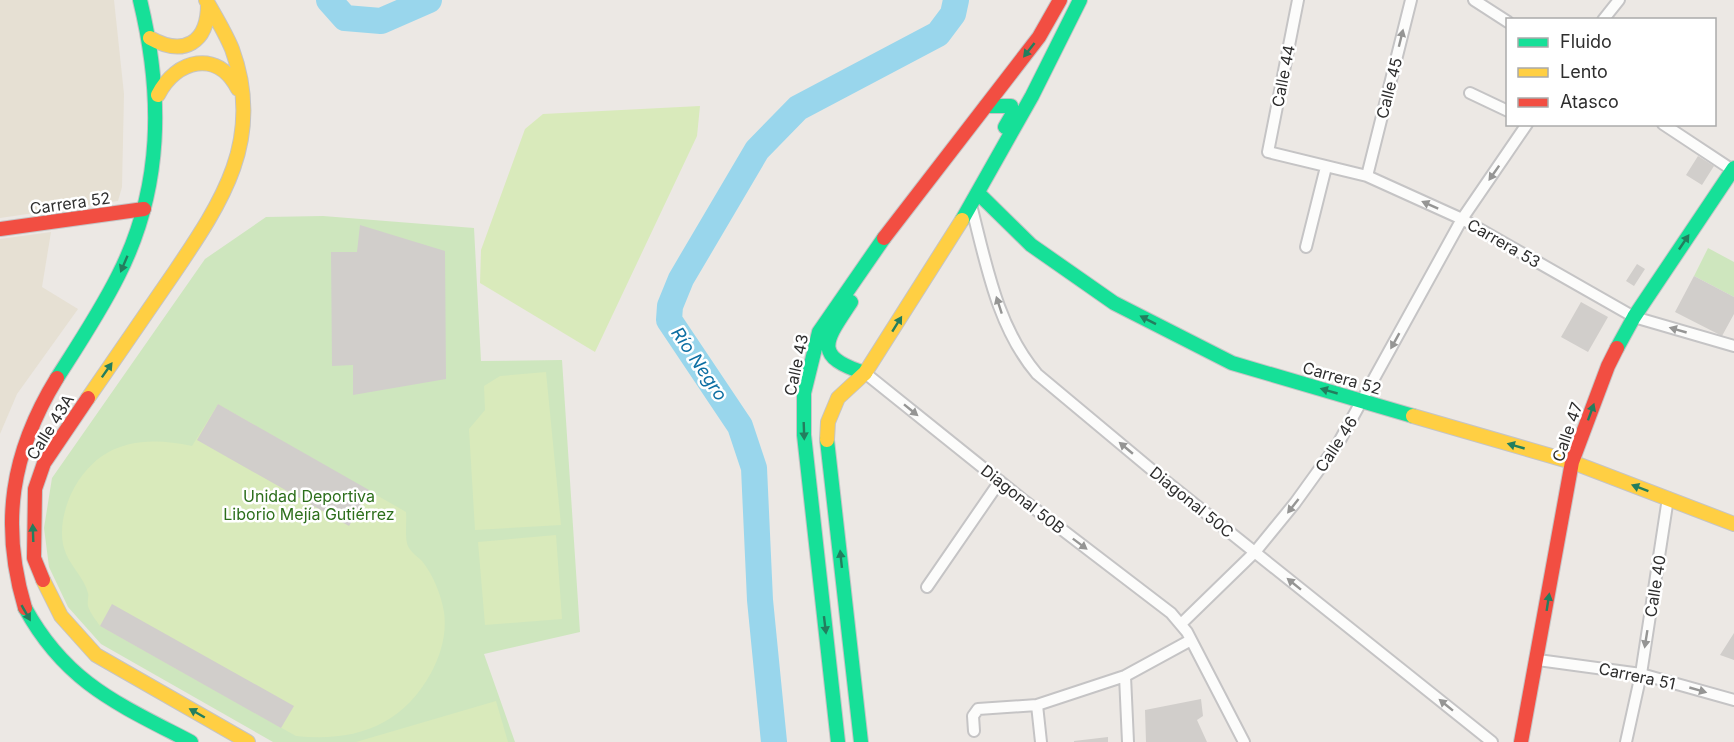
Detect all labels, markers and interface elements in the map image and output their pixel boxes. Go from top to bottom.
legend [1506,18,1716,126]
one-way arrow [1397,29,1407,47]
text: Fluido [1560,31,1612,52]
one-way arrow [1023,41,1035,57]
street label: Calle 44 [1267,43,1299,109]
street label: Calle 45 [1372,55,1406,121]
text: Lento [1560,61,1608,82]
text: Atasco [1560,91,1619,112]
one-way arrow [1488,164,1500,180]
street label: Carrera 52 [28,187,112,219]
one-way arrow [1420,200,1438,210]
street label: Carrera 53 [1464,214,1544,272]
one-way arrow [1678,234,1689,250]
one-way arrow [119,255,129,273]
one-way arrow [994,296,1004,314]
one-way arrow [891,316,902,332]
one-way arrow [1140,316,1157,325]
water label: Río Negro [667,323,732,404]
one-way arrow [1669,325,1687,334]
street label: Calle 43 [780,332,812,398]
one-way arrow [1390,332,1400,349]
street label: Carrera 52 [1300,357,1384,399]
one-way arrow [101,362,113,378]
one-way arrow [1320,386,1338,395]
street label: Calle 43A [22,391,78,463]
street label: Calle 47 [1548,400,1586,464]
one-way arrow [903,403,918,416]
one-way arrow [1586,403,1596,421]
street label: Calle 46 [1311,412,1361,476]
one-way arrow [799,422,809,441]
one-way arrow [1507,441,1525,450]
one-way arrow [1119,442,1134,455]
street label: Diagonal 50B [977,460,1069,538]
street label: Diagonal 50C [1146,462,1238,542]
one-way arrow [1631,482,1649,492]
park label: Unidad Deportiva Liborio Mejía Gutiérrez [223,486,395,524]
one-way arrow [1286,498,1299,514]
one-way arrow [29,524,38,543]
one-way arrow [1072,538,1088,550]
one-way arrow [836,549,845,568]
street label: Calle 40 [1640,553,1670,619]
one-way arrow [1286,577,1302,590]
one-way arrow [1543,592,1552,611]
one-way arrow [21,605,31,622]
one-way arrow [820,616,830,635]
one-way arrow [1642,630,1651,649]
street label: Carrera 51 [1597,658,1677,694]
one-way arrow [1690,686,1708,695]
one-way arrow [1438,699,1454,712]
one-way arrow [188,708,205,718]

